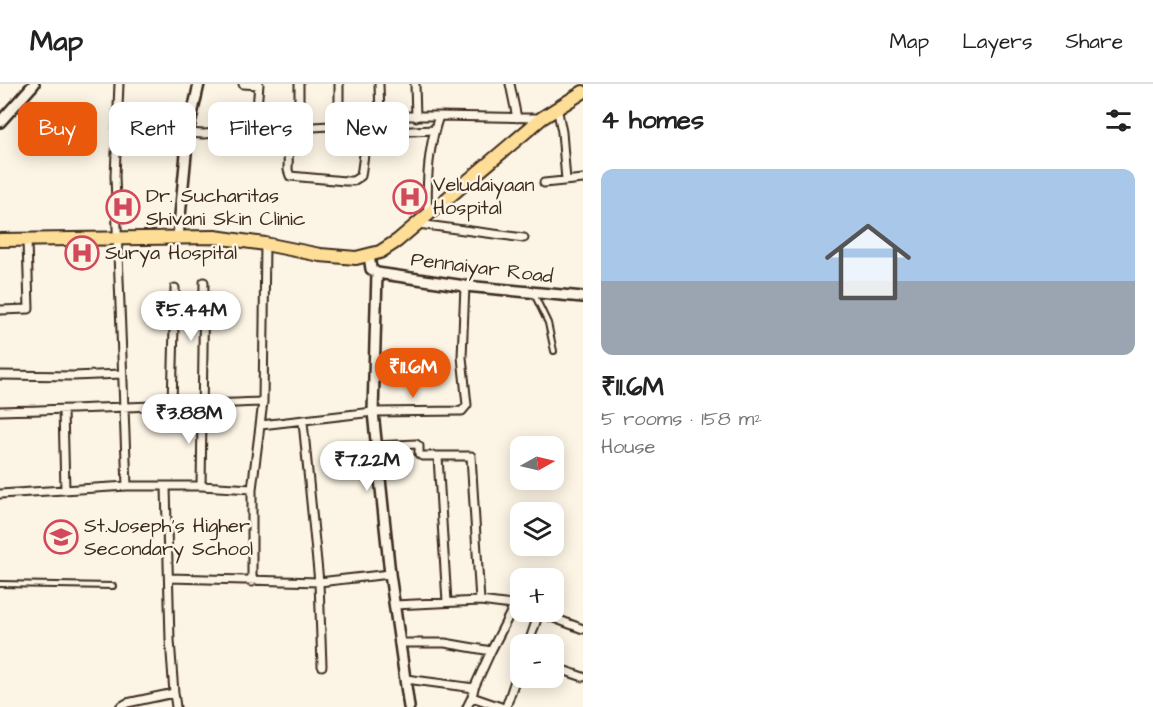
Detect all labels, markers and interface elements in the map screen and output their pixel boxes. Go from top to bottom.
text: Map [30,22,83,61]
text: Map [889,27,929,56]
text: Layers [962,27,1032,56]
text: Share [1065,27,1123,56]
chip: Buy [18,102,97,156]
chip: Rent [109,102,196,156]
chip: Filters [208,102,313,156]
chip: New [325,102,409,156]
text: 4 homes [601,102,704,138]
icon: filters [1102,104,1135,137]
place label: Veludaiyaan Hospital [433,171,534,222]
hospital icon: Veludaiyaan Hospital [392,179,428,215]
place label: Dr. Sucharitas Shivani Skin Clinic [146,182,306,233]
hospital icon: Dr. Sucharitas Shivani Skin Clinic [105,189,141,225]
icon: home [814,208,922,316]
hospital icon: Surya Hospital [64,235,100,271]
place label: Surya Hospital [105,239,237,268]
street label: Pennaiyar Road [409,245,555,292]
pin: ₹5.44M [142,291,240,342]
text: ₹5.44M [155,296,227,324]
pin: ₹11.6M [364,348,462,399]
text: ₹11.6M [389,353,437,381]
text: ₹11.6M [601,369,664,405]
pin: ₹3.88M [140,394,238,445]
text: ₹3.88M [156,399,222,427]
text: 5 rooms · 158 m² [601,405,762,433]
text: House [601,433,655,461]
north arrow [510,436,564,490]
map controls [510,436,564,688]
pin: ₹7.22M [318,441,416,492]
text: ₹7.22M [334,446,400,474]
button: layers [510,502,564,556]
place label: St.Joseph's Higher Secondary School [84,512,253,564]
school or university icon: St.Joseph's Higher Secondary School [43,519,79,555]
button: + [510,568,564,622]
button: − [510,634,564,688]

